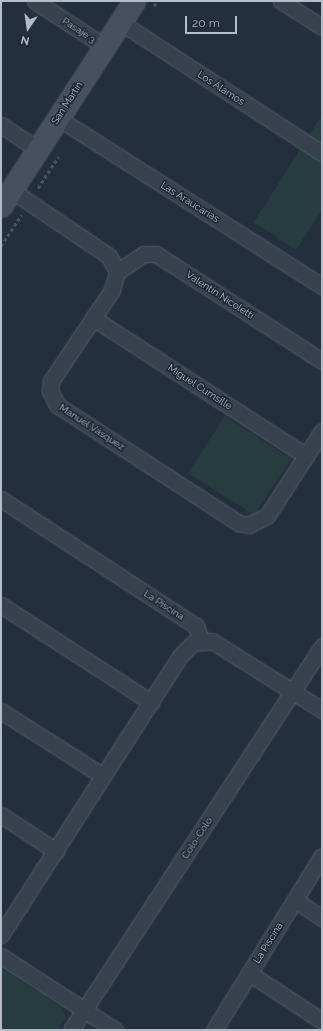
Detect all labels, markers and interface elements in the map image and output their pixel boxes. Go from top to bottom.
north arrow [8,8,48,48]
scale bar [187,8,239,34]
street label: Pasaje 3 [60,15,98,45]
text: 20 m [192,16,220,30]
text: N [20,33,31,47]
street label: Los Álamos [195,68,247,108]
street label: San Martín [49,79,85,127]
street label: Las Araucarias [158,179,222,225]
street label: Valentín Nicoletti [184,269,256,321]
street label: Miguel Cumsille [165,362,235,412]
street label: Manuel Vásquez [57,401,127,453]
street label: La Piscina [141,587,187,623]
street label: Colo-Colo [179,815,215,861]
street label: La Piscina [251,920,285,966]

